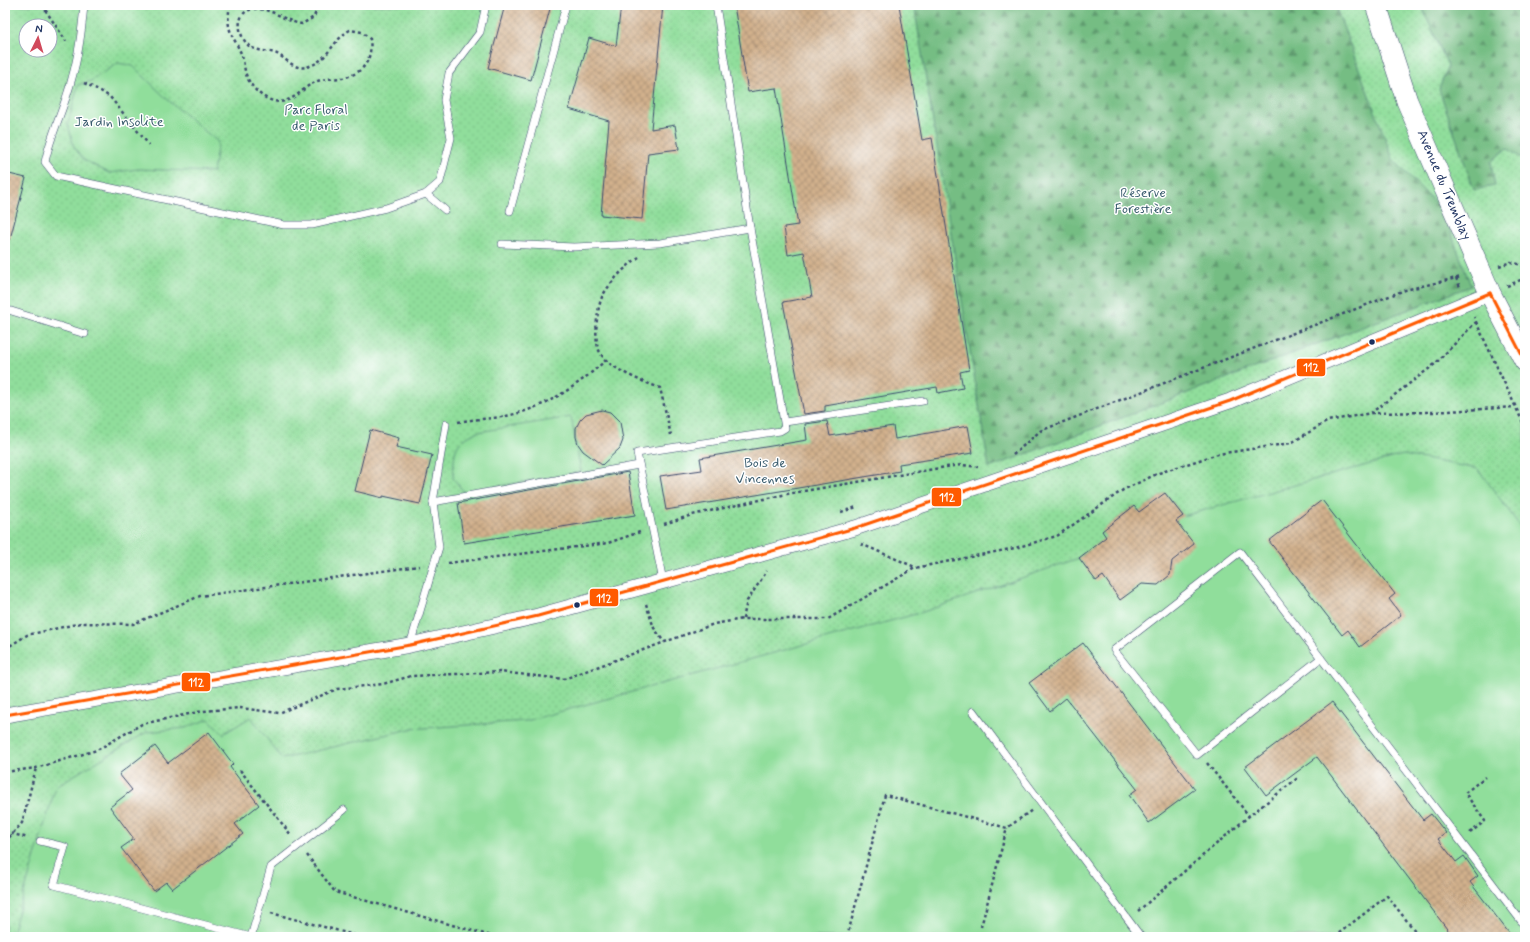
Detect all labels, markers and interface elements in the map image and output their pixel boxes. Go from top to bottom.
north arrow [18,18,58,58]
text: N [35,22,43,36]
park label: Parc Floral de Paris [284,101,348,135]
park label: Jardin Insolite [74,113,164,131]
street label: Avenue du Tremblay [1413,127,1475,243]
park label: Réserve Forestière [1115,184,1172,218]
unlabelled marker [1367,337,1377,347]
line badge: 112 [1296,358,1326,377]
text: 112 [1303,361,1320,375]
park label: Bois de Vincennes [736,454,795,488]
line badge: 112 [931,487,962,507]
text: 112 [939,491,956,505]
line badge: 112 [589,588,619,607]
text: 112 [596,592,613,606]
unlabelled marker [572,600,582,610]
line badge: 112 [181,672,211,692]
text: 112 [188,676,205,690]

